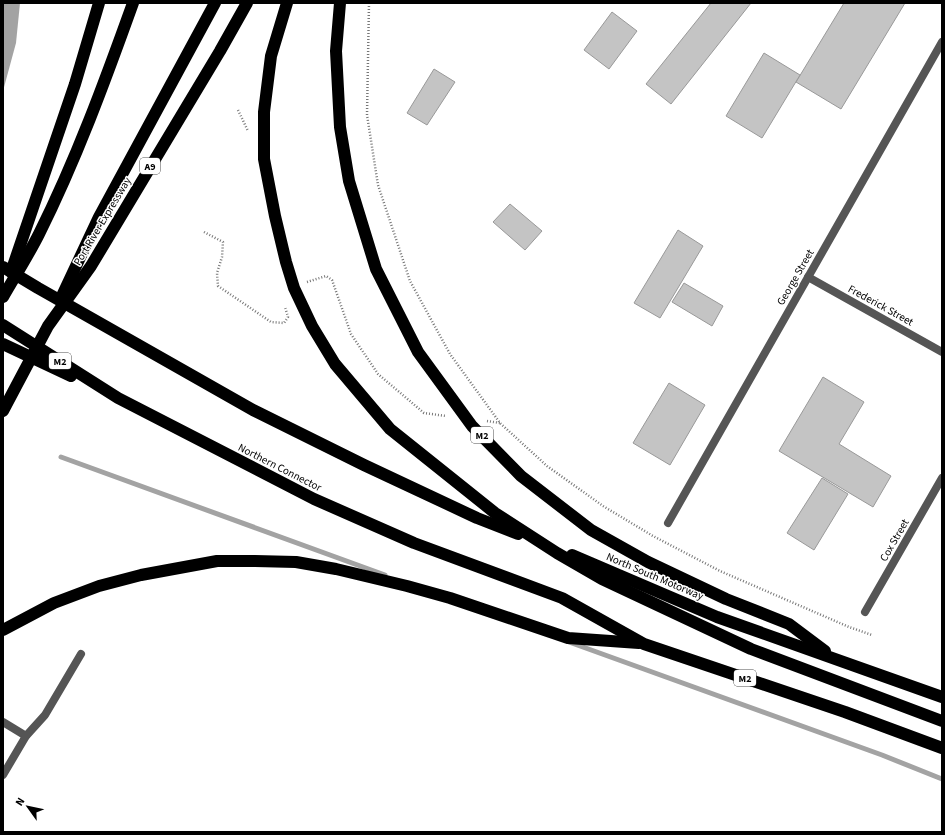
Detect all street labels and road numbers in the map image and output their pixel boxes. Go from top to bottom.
road number: A9 [140,158,160,174]
street label: Port River Expressway [70,174,135,268]
street label: George Street [773,246,818,308]
street label: Frederick Street [845,281,916,330]
road number: M2 [49,353,71,369]
road number: M2 [471,427,493,443]
street label: Northern Connector [235,440,324,495]
street label: Cox Street [876,516,913,564]
street label: North South Motorway [604,549,706,604]
road number: M2 [734,670,756,686]

